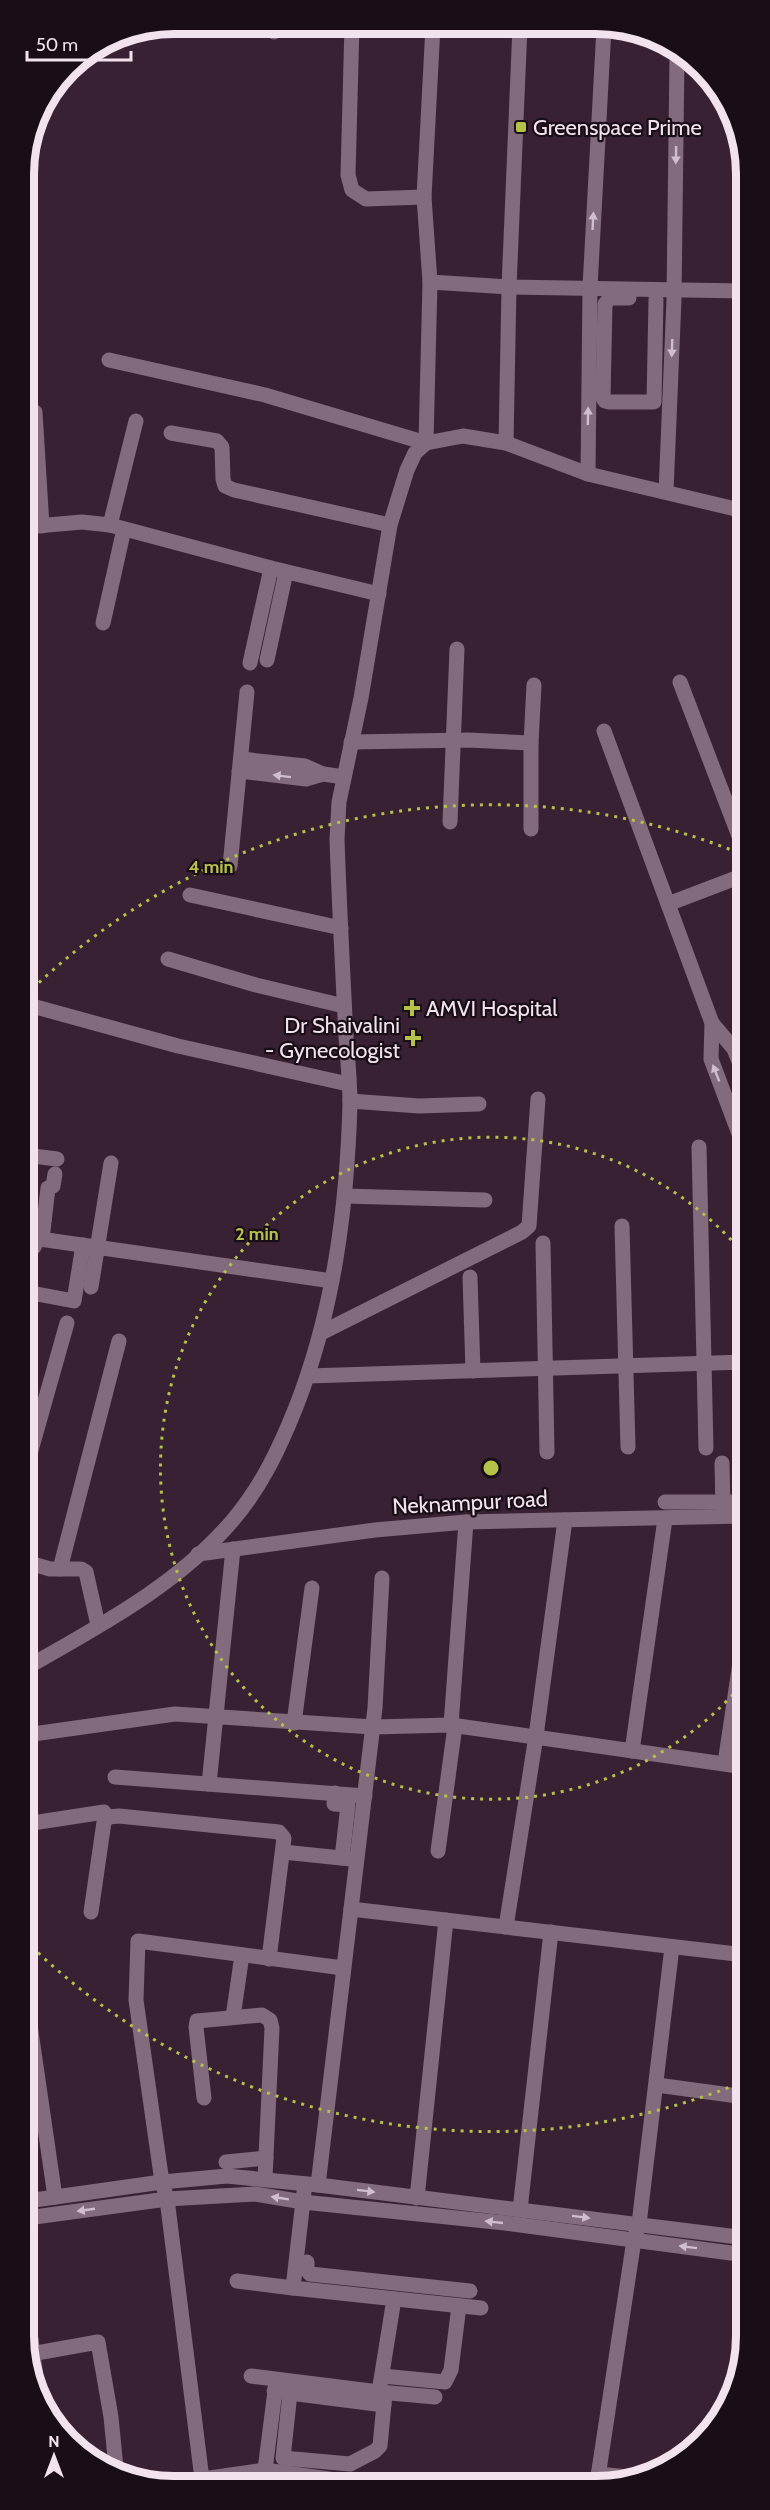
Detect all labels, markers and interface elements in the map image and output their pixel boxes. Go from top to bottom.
scale bar [27,24,130,62]
text: 50 m [36,34,78,56]
place label: Greenspace Prime [533,114,702,141]
marker: Greenspace Prime [514,120,528,134]
one-way arrow [671,146,681,165]
one-way arrow [589,211,598,230]
one-way arrow [667,339,676,358]
one-way arrow [584,406,593,425]
one-way arrow [272,772,291,781]
text: 4 min [188,856,234,878]
place label: AMVI Hospital [426,995,558,1022]
marker: AMVI Hospital [403,999,421,1017]
place label: Dr Shaivalini - Gynecologist [265,1012,401,1064]
marker: Dr Shaivalini - Gynecologist [404,1029,422,1047]
one-way arrow [711,1064,721,1082]
text: 2 min [235,1223,279,1245]
centre of rings [481,1458,501,1478]
street label: Neknampur road [392,1485,548,1520]
one-way arrow [357,2186,376,2196]
one-way arrow [270,2193,289,2202]
one-way arrow [76,2205,95,2215]
one-way arrow [571,2212,590,2222]
one-way arrow [485,2217,504,2227]
one-way arrow [678,2243,697,2252]
north arrow [24,2426,84,2486]
text: N [48,2432,60,2451]

